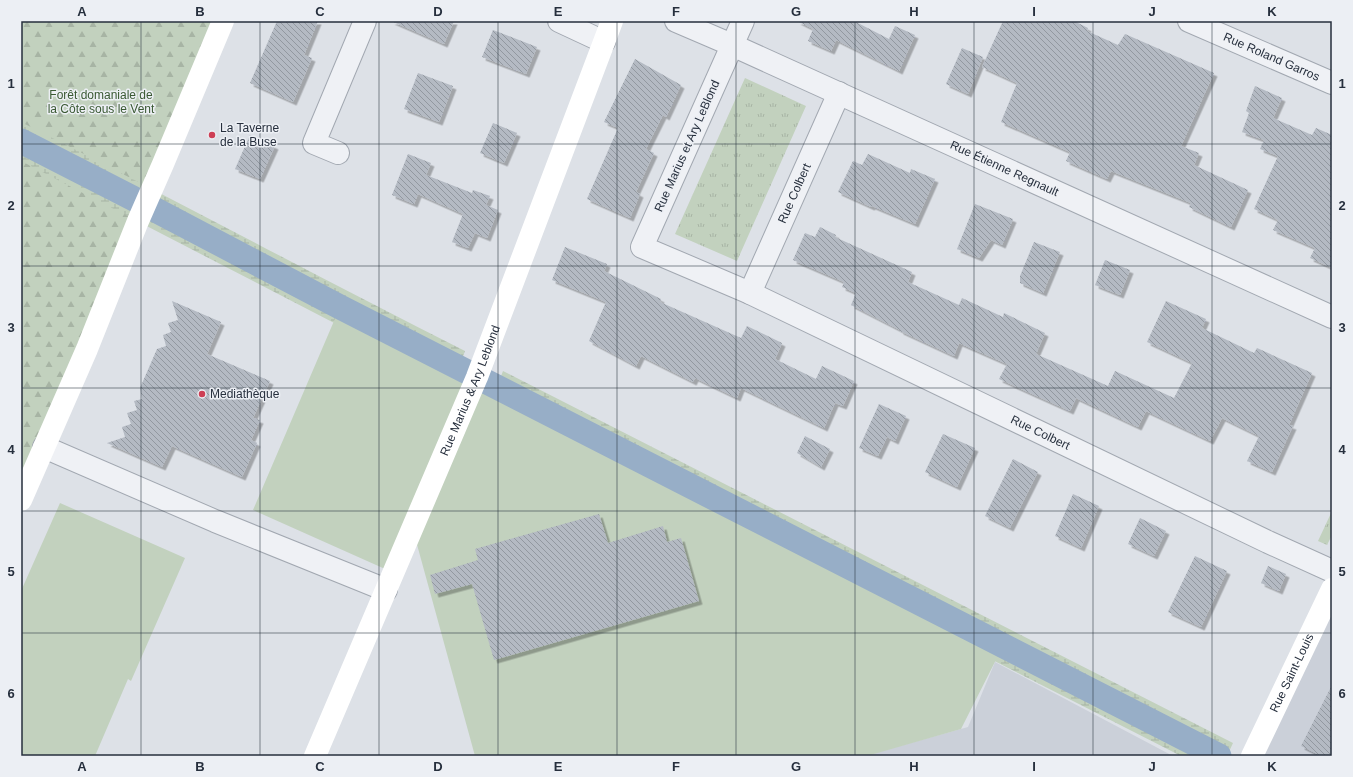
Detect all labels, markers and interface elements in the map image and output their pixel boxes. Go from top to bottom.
text: A [77,4,87,19]
text: B [195,4,205,19]
text: C [315,4,325,19]
text: D [433,4,443,19]
text: E [554,4,563,19]
text: F [672,4,680,19]
text: G [791,4,801,19]
text: H [909,4,919,19]
text: I [1032,4,1036,19]
text: J [1148,4,1156,19]
text: K [1267,4,1277,19]
street label: Rue Roland Garros [1221,30,1322,84]
text: 1 [7,76,15,91]
text: 1 [1338,76,1346,91]
street label: Rue Marius et Ary LeBlond [652,78,722,214]
park label: Forêt domaniale de la Côte sous le Vent [48,88,155,116]
place label: La Taverne de la Buse [220,121,279,149]
marker: La Taverne de la Buse [207,130,217,140]
street label: Rue Étienne Regnault [948,138,1061,199]
street label: Rue Colbert [775,161,814,226]
text: 2 [7,198,15,213]
text: 2 [1338,198,1346,213]
text: 3 [7,320,15,335]
text: 3 [1338,320,1346,335]
street label: Rue Marius & Ary Leblond [437,323,503,458]
place label: Mediathèque [210,387,280,401]
marker: Mediathèque [197,389,207,399]
street label: Rue Colbert [1008,412,1073,453]
text: 4 [7,442,15,457]
text: 4 [1338,442,1346,457]
text: 5 [7,564,15,579]
text: 5 [1338,564,1346,579]
street label: Rue Saint-Louis [1267,631,1317,715]
text: 6 [7,686,15,701]
text: 6 [1338,686,1346,701]
text: A [77,759,87,774]
text: B [195,759,205,774]
text: C [315,759,325,774]
text: D [433,759,443,774]
text: E [554,759,563,774]
text: F [672,759,680,774]
text: G [791,759,801,774]
text: H [909,759,919,774]
text: I [1032,759,1036,774]
text: J [1148,759,1156,774]
text: K [1267,759,1277,774]

